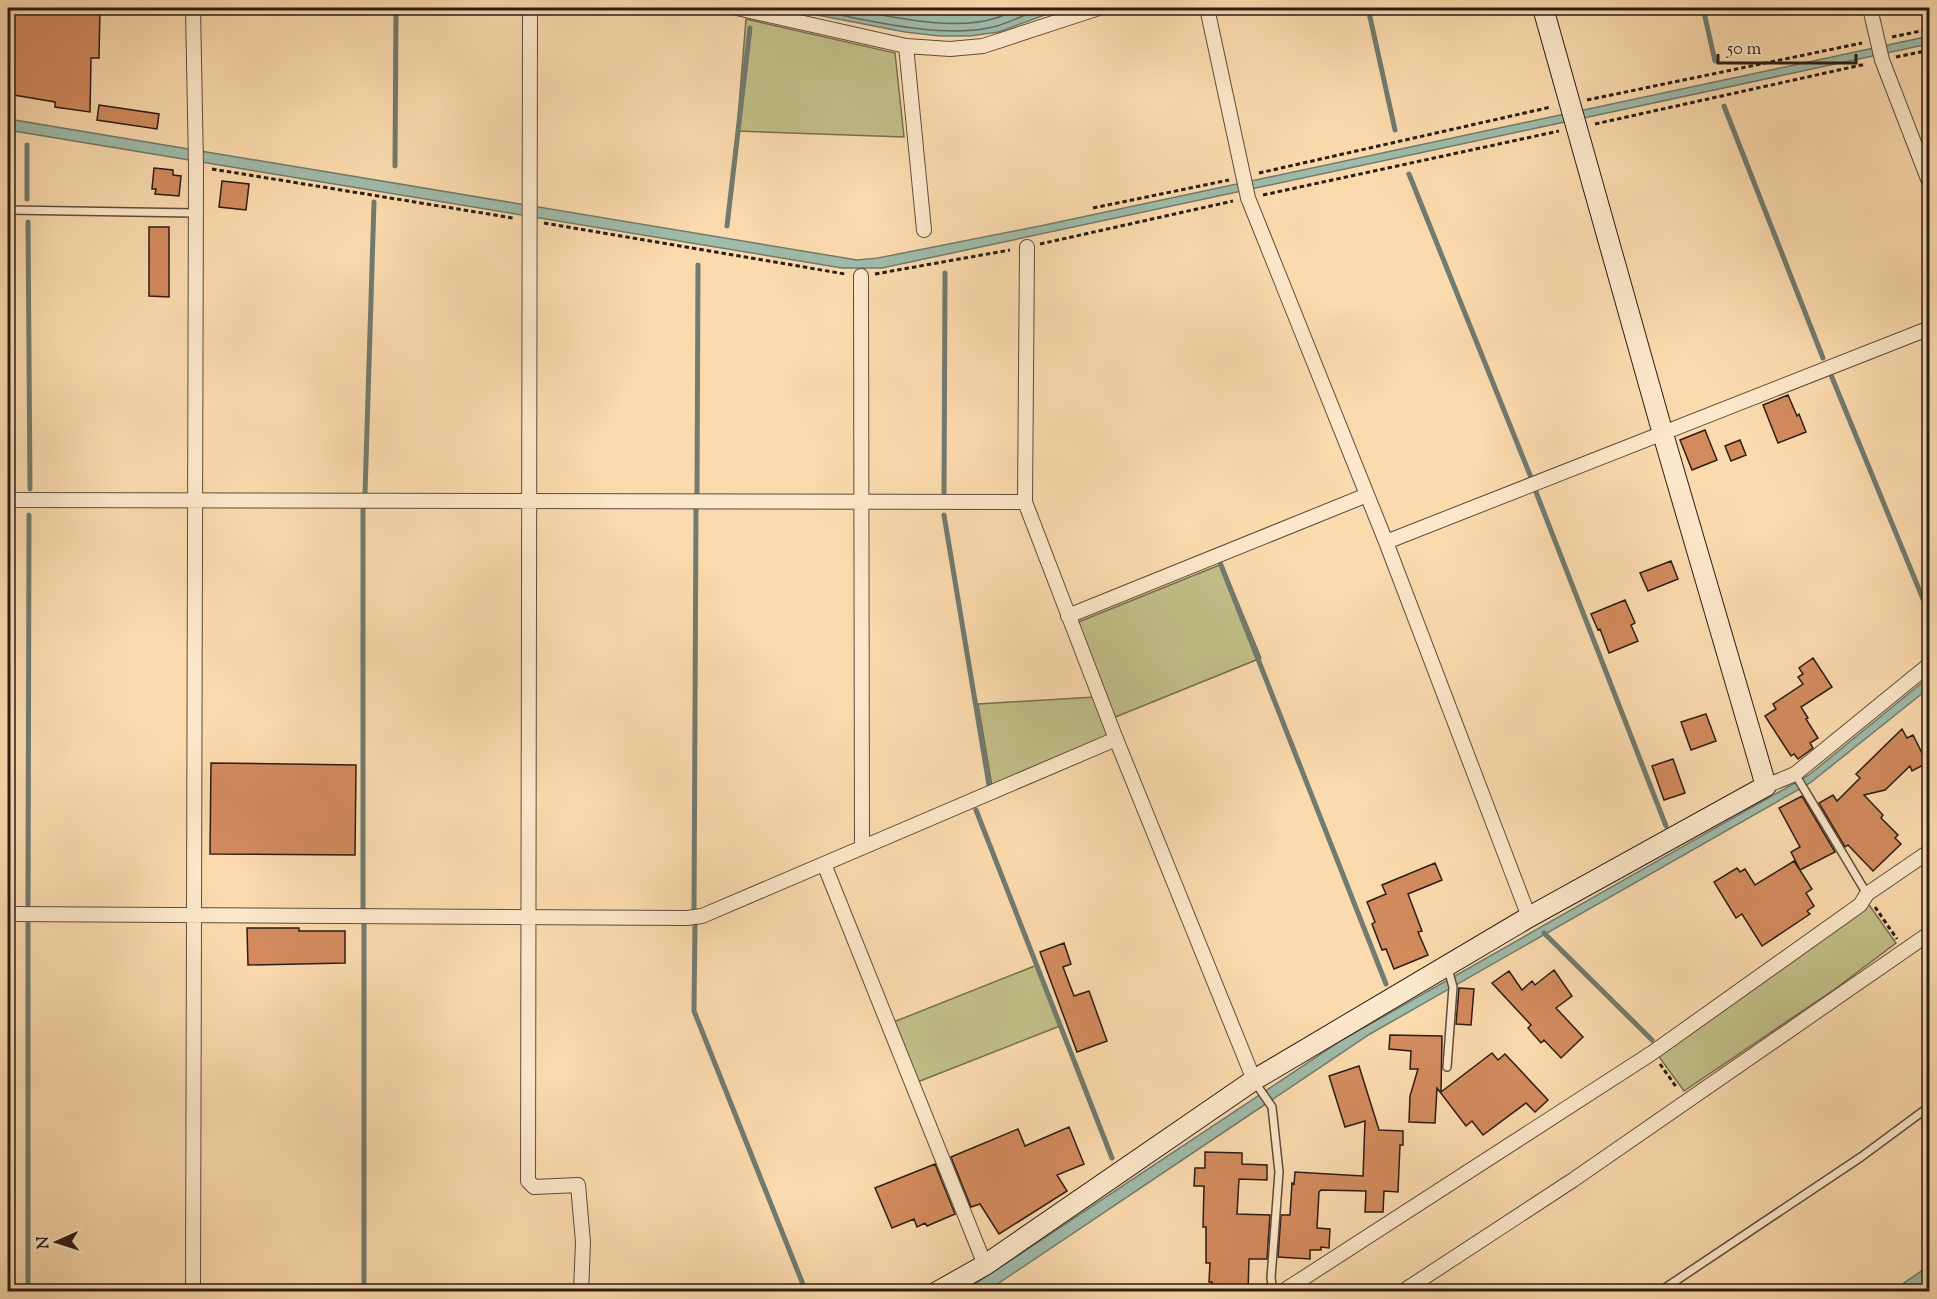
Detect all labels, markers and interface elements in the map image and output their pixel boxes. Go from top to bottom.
scale bar [1718,27,1856,65]
text: 50 m [1726,37,1762,63]
north arrow [27,1212,87,1272]
text: N [33,1235,56,1250]

